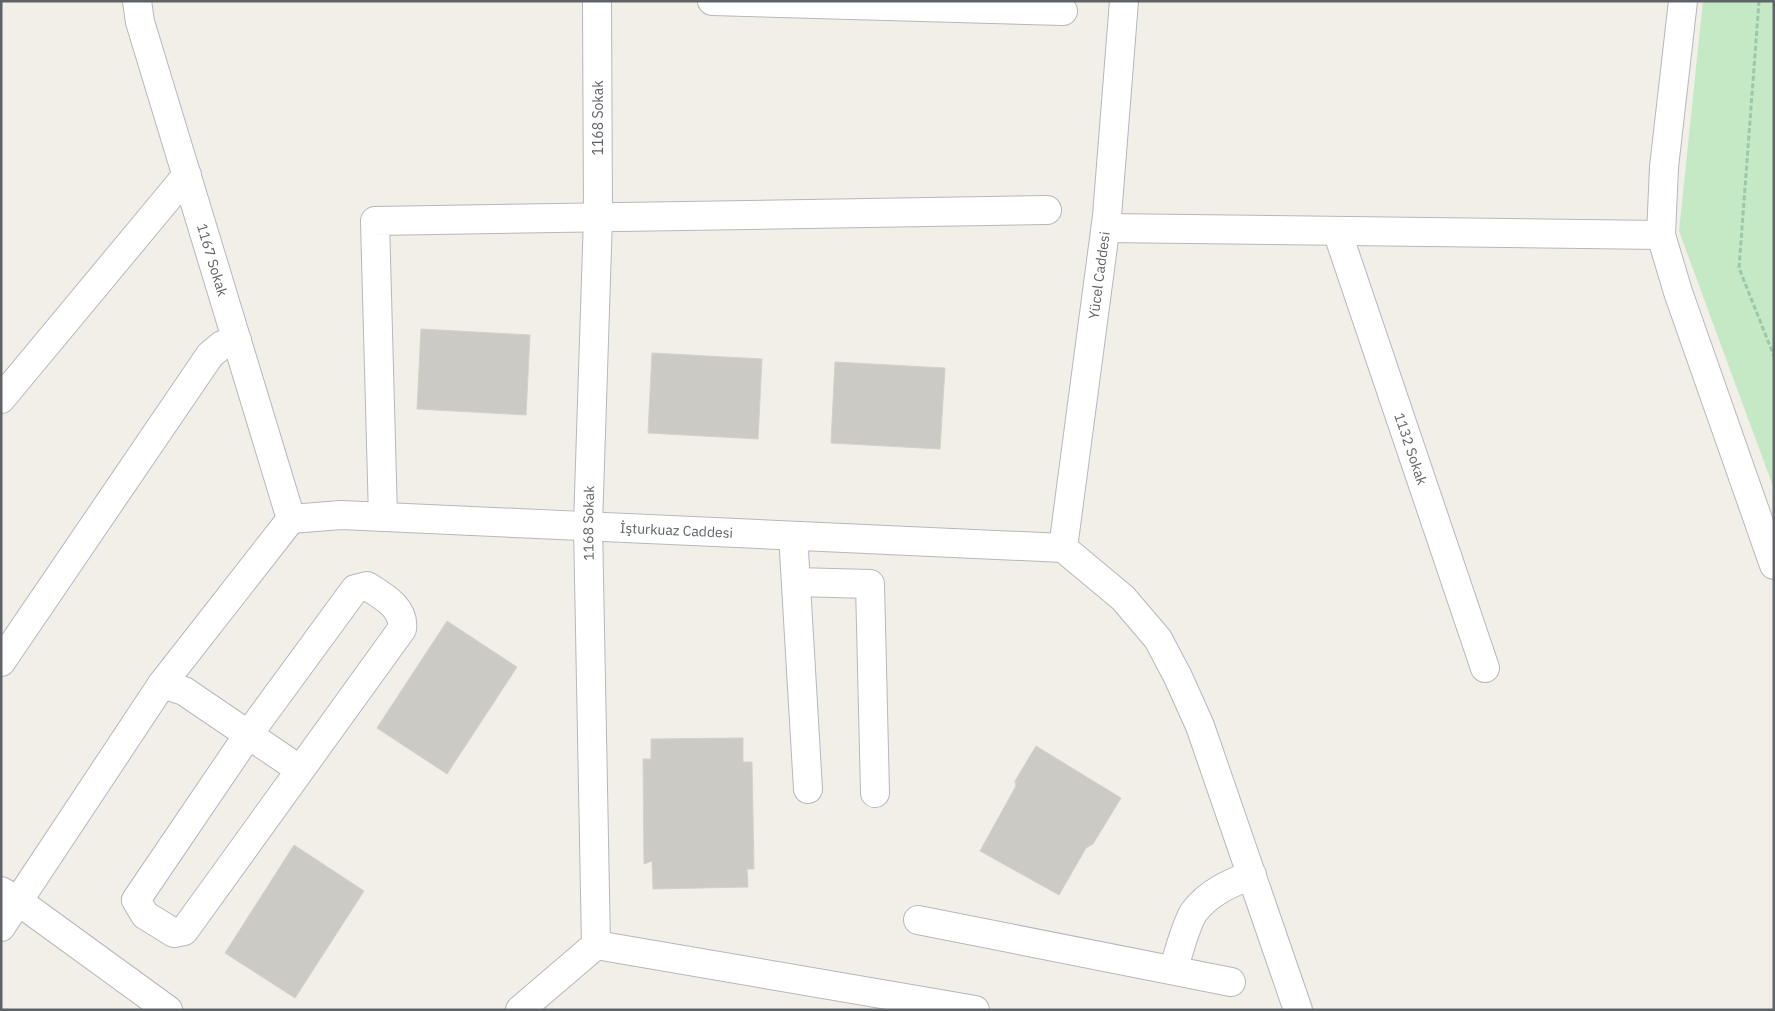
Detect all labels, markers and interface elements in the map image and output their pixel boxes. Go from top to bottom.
street label: 1168 Sokak [589,80,607,156]
street label: 1167 Sokak [193,221,232,299]
street label: Yücel Caddesi [1084,231,1114,320]
street label: 1132 Sokak [1390,410,1432,488]
street label: 1168 Sokak [579,485,598,561]
street label: İşturkuaz Caddesi [619,519,733,542]

